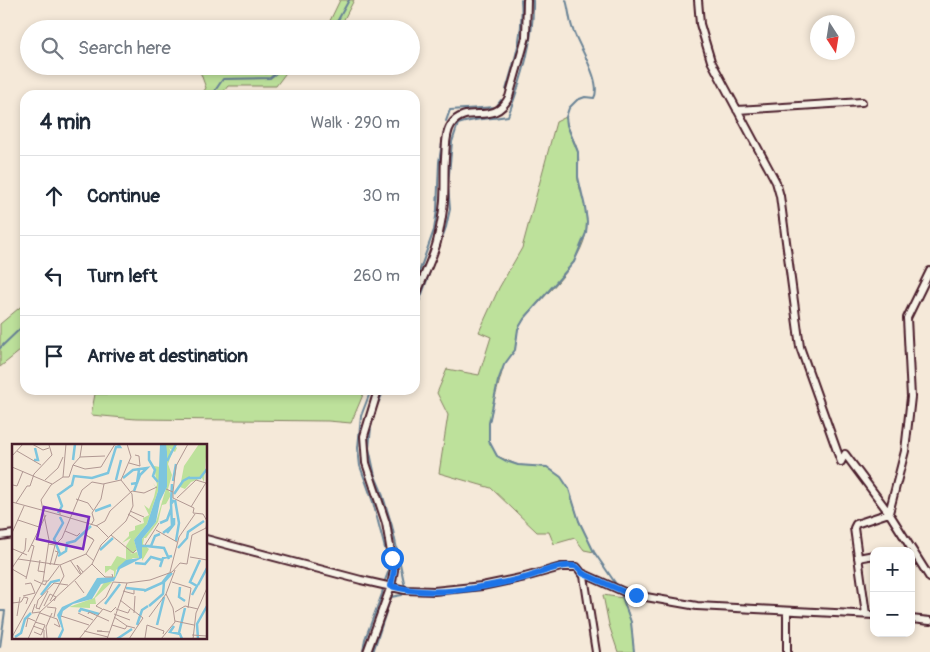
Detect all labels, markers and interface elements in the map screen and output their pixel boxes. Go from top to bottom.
north arrow [810,15,855,60]
search box [20,20,420,75]
icon: search [38,34,66,62]
text: Search here [78,36,171,60]
text: 4 min [40,109,91,136]
text: Walk · 290 m [311,113,400,133]
icon: ahead [40,182,68,210]
text: Continue [87,184,160,208]
text: 30 m [362,186,400,206]
icon: left [40,262,68,290]
text: Turn left [87,264,157,288]
text: 260 m [353,266,400,286]
icon: arrive [40,342,68,370]
text: Arrive at destination [87,344,248,368]
inset map [12,444,208,640]
route start [381,547,404,570]
map controls [870,547,915,637]
button: + [870,547,915,592]
route end [625,584,648,607]
button: − [870,592,915,637]

